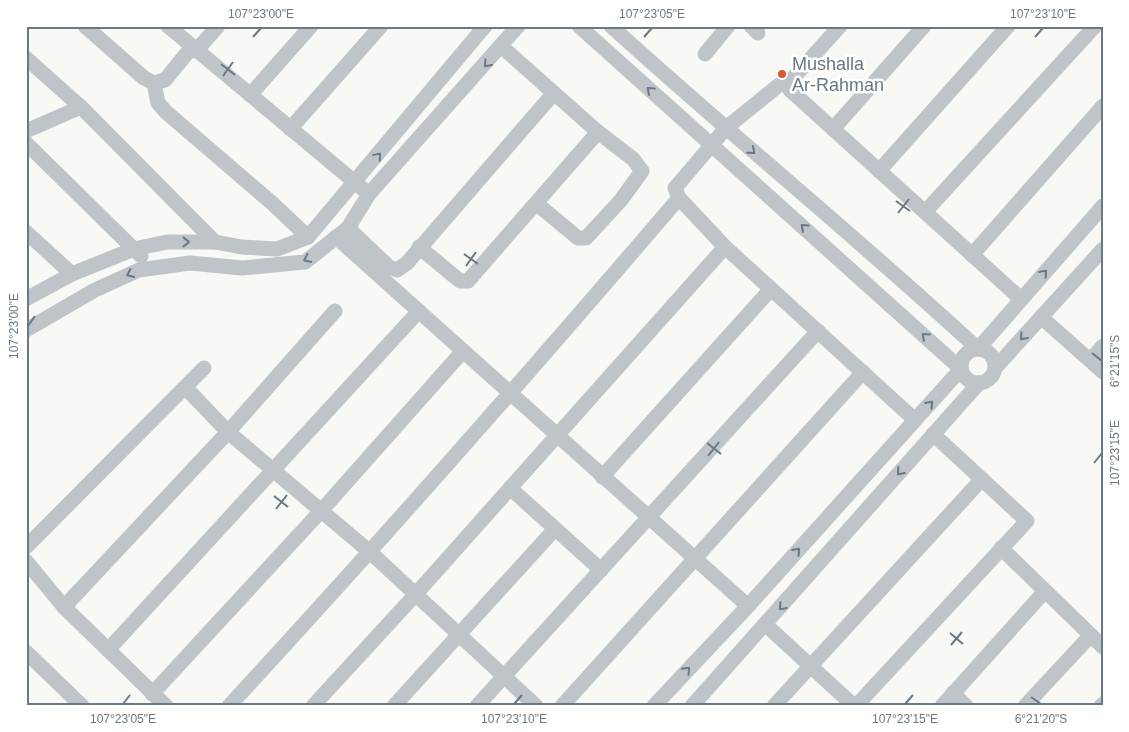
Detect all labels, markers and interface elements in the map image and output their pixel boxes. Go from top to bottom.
text: 107°23'00"E [228,7,294,21]
text: 107°23'05"E [619,7,685,21]
text: 107°23'10"E [1010,7,1076,21]
place label: Mushalla Ar-Rahman [792,54,884,95]
one-way arrow [484,58,493,67]
marker: Mushalla Ar-Rahman [776,68,788,80]
one-way arrow [647,87,656,96]
one-way arrow [746,145,755,153]
one-way arrow [372,153,380,162]
one-way arrow [801,224,810,233]
one-way arrow [182,237,190,247]
one-way arrow [303,253,312,263]
one-way arrow [126,268,135,279]
one-way arrow [1039,269,1048,278]
text: 107°23'00"E [7,293,21,359]
one-way arrow [1020,331,1029,340]
one-way arrow [922,333,931,342]
text: 6°21'15"S [1108,335,1122,387]
one-way arrow [924,401,932,410]
text: 107°23'15"E [1108,420,1122,486]
one-way arrow [897,466,906,475]
one-way arrow [791,547,800,556]
one-way arrow [778,602,787,611]
one-way arrow [681,667,690,676]
text: 107°23'05"E [90,712,156,726]
text: 107°23'10"E [481,712,547,726]
text: 107°23'15"E [872,712,938,726]
text: 6°21'20"S [1015,712,1067,726]

